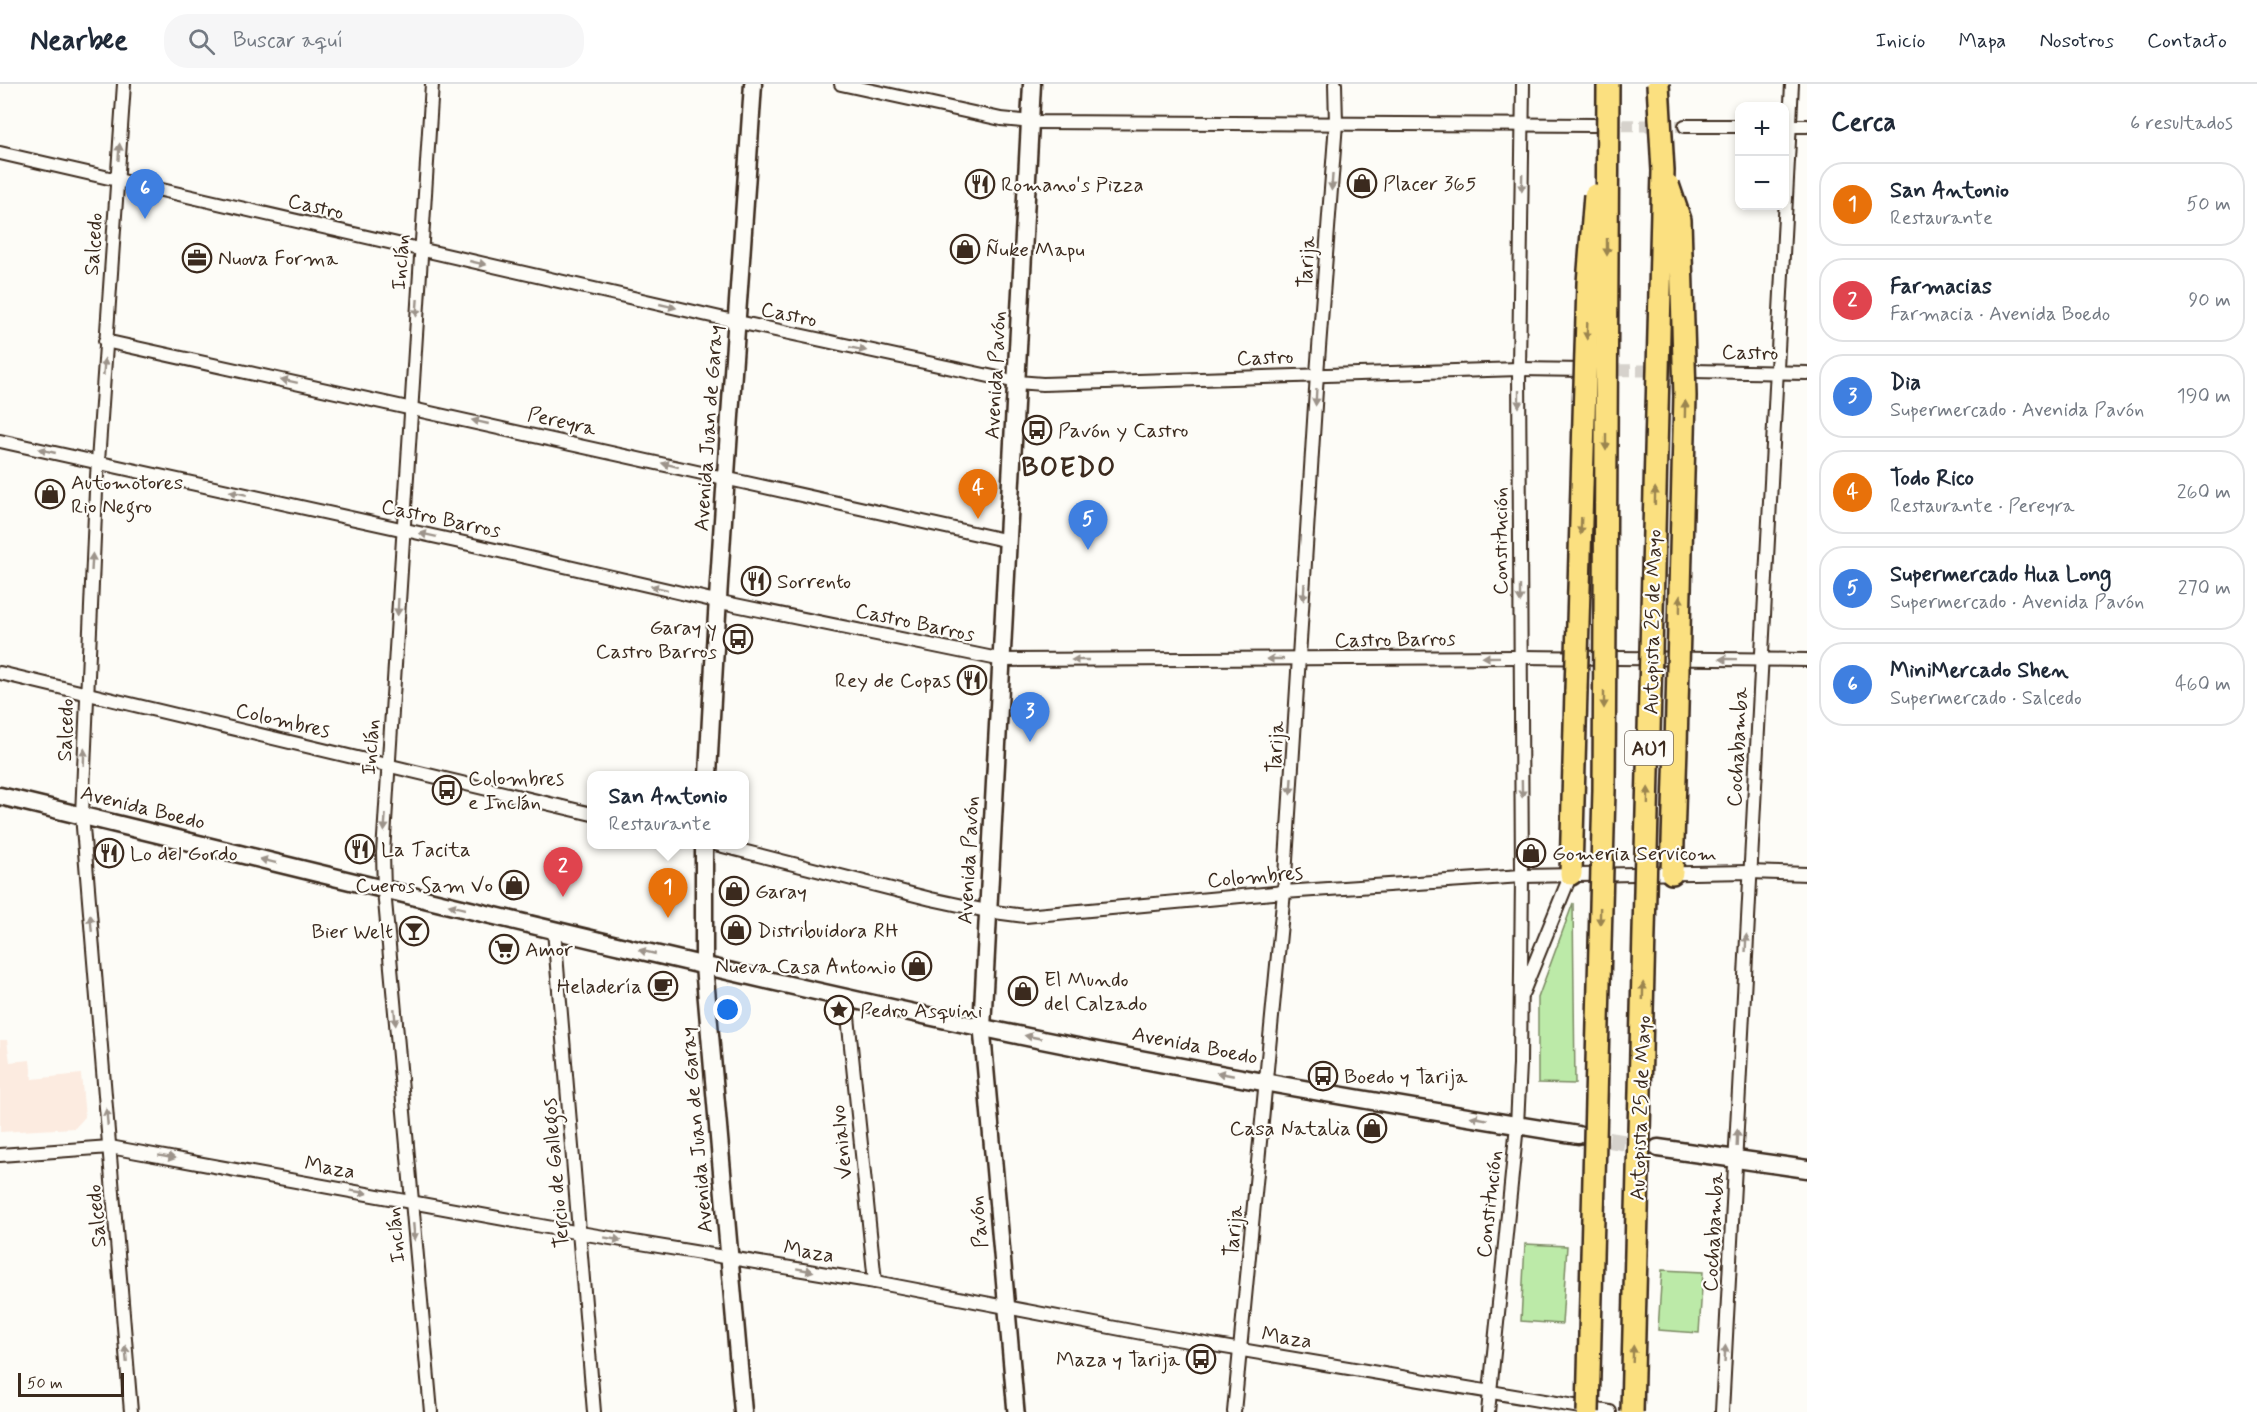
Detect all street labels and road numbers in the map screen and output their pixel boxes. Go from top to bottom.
street label: Castro [285,187,347,227]
street label: Salcedo [78,212,110,276]
street label: Inclán [385,233,417,291]
street label: Tarija [1291,235,1323,289]
street label: Castro [758,295,820,335]
street label: Avenida Pavón [979,310,1013,440]
street label: Avenida Juan de Garay [688,324,730,532]
street label: Castro [1721,339,1779,367]
street label: Castro [1236,343,1294,373]
street label: Pereyra [525,400,599,444]
street label: Constitución [1487,487,1515,595]
street label: Castro Barros [378,493,503,545]
street label: Autopista 25 de Mayo [1637,529,1669,715]
street label: Castro Barros [852,597,977,649]
street label: Castro Barros [1334,625,1456,655]
street label: Cochabamba [1721,686,1755,808]
street label: Colombres [233,697,333,745]
street label: Salcedo [51,698,81,762]
street label: Inclán [355,718,387,776]
street label: Tarija [1260,720,1292,774]
road number: AU1 [1625,731,1673,765]
street label: Avenida Boedo [78,779,208,837]
street label: Avenida Pavón [952,795,986,925]
street label: Colombres [1206,859,1304,895]
street label: Autopista 25 de Mayo [1624,1015,1658,1201]
street label: Avenida Boedo [1130,1020,1260,1072]
street label: Avenida Juan de Garay [674,1026,720,1234]
street label: Tercio de Gallegos [536,1097,578,1249]
street label: Venialvo [824,1103,860,1181]
street label: Constitución [1470,1149,1510,1259]
street label: Maza [302,1150,357,1186]
street label: Cochabamba [1697,1171,1731,1293]
street label: Salcedo [80,1183,114,1249]
street label: Pavón [963,1195,995,1249]
street label: Tarija [1217,1203,1251,1258]
street label: Inclán [380,1206,412,1264]
street label: Maza [781,1234,836,1270]
street label: Maza [1260,1320,1314,1356]

